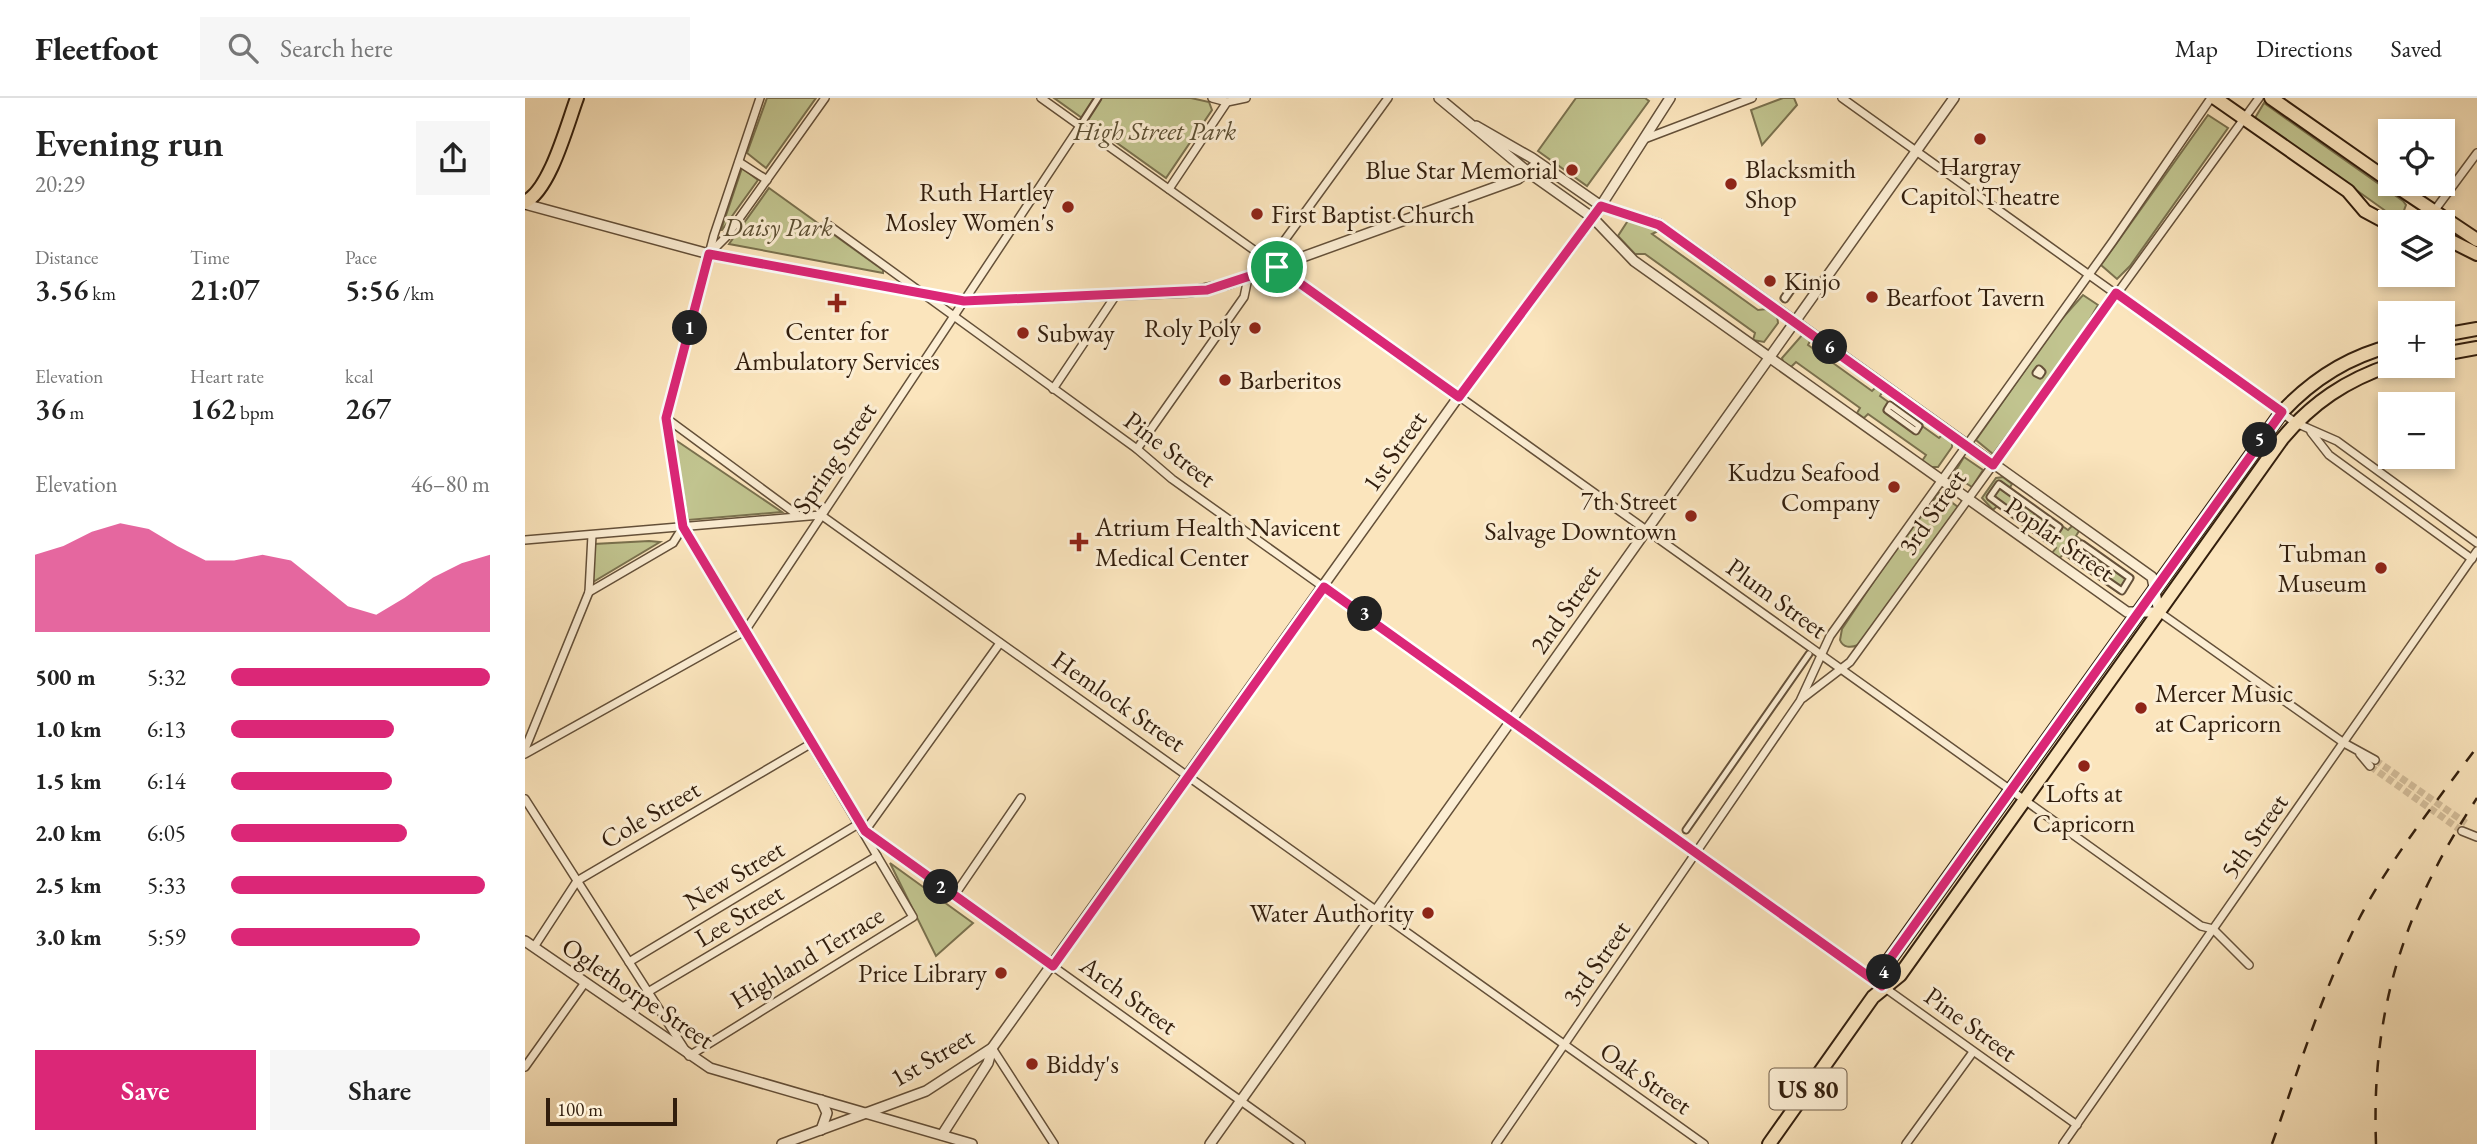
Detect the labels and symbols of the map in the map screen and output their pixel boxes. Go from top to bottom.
park label: High Street Park [1073,114,1237,148]
marker: Hargray Capitol Theatre [1972,131,1988,147]
place label: Hargray Capitol Theatre [1900,149,2060,213]
place label: Blacksmith Shop [1745,152,1856,216]
place label: Blue Star Memorial [1365,153,1558,187]
marker: Blue Star Memorial [1564,162,1580,178]
place label: Ruth Hartley Mosley Women's [885,175,1055,239]
marker: Blacksmith Shop [1723,176,1739,192]
place label: First Baptist Church [1271,197,1475,231]
marker: Ruth Hartley Mosley Women's [1060,199,1076,215]
marker: First Baptist Church [1249,206,1265,222]
park label: Daisy Park [722,210,833,244]
pin [1247,237,1307,297]
place label: Kinjo [1784,264,1841,298]
marker: Kinjo [1762,273,1778,289]
place label: Bearfoot Tavern [1886,280,2045,314]
marker: Bearfoot Tavern [1864,289,1880,305]
marker: Center for Ambulatory Services [827,293,847,313]
pin: 1 [673,310,707,345]
place label: Roly Poly [1144,311,1242,345]
place label: Center for Ambulatory Services [733,314,940,378]
place label: Subway [1037,316,1115,350]
marker: Roly Poly [1247,320,1263,336]
marker: Subway [1015,325,1031,341]
pin: 6 [1813,330,1847,364]
place label: Barberitos [1239,363,1341,397]
marker: Barberitos [1217,372,1233,388]
street label: Spring Street [784,395,884,521]
street label: Pine Street [1117,403,1223,495]
street label: 1st Street [1354,404,1434,498]
pin: 5 [2243,422,2277,458]
place label: Kudzu Seafood Company [1728,455,1881,519]
street label: 3rd Street [1890,463,1974,561]
marker: Kudzu Seafood Company [1886,479,1902,495]
place label: 7th Street Salvage Downtown [1484,484,1677,548]
street label: Poplar Street [1998,489,2122,589]
marker: 7th Street Salvage Downtown [1683,508,1699,524]
place label: Atrium Health Navicent Medical Center [1094,510,1340,574]
marker: Atrium Health Navicent Medical Center [1069,532,1089,552]
place label: Tubman Museum [2277,536,2367,600]
street label: Plum Street [1720,550,1834,646]
street label: 2nd Street [1522,558,1608,660]
marker: Tubman Museum [2373,560,2389,576]
pin: 3 [1347,596,1383,632]
street label: Hemlock Street [1046,642,1192,760]
place label: Mercer Music at Capricorn [2155,676,2293,740]
marker: Mercer Music at Capricorn [2133,700,2149,716]
marker: Lofts at Capricorn [2076,758,2092,774]
street label: Cole Street [594,772,706,856]
place label: Lofts at Capricorn [2033,776,2136,840]
street label: 5th Street [2212,787,2296,885]
street label: New Street [678,832,790,918]
pin: 2 [923,870,959,904]
street label: Lee Street [688,875,790,955]
place label: Water Authority [1249,896,1415,930]
street label: Highland Terrace [724,898,890,1016]
marker: Water Authority [1420,905,1436,921]
street label: 3rd Street [1554,914,1638,1012]
street label: Oglethorpe Street [555,930,721,1056]
street label: Arch Street [1072,947,1185,1042]
pin: 4 [1867,954,1901,990]
place label: Price Library [858,956,988,990]
marker: Price Library [993,965,1009,981]
street label: Pine Street [1918,979,2024,1069]
street label: 1st Street [884,1019,980,1095]
street label: Oak Street [1593,1034,1699,1122]
place label: Biddy's [1046,1047,1119,1081]
marker: Biddy's [1024,1056,1040,1072]
road number: US 80 [1769,1069,1847,1110]
scale bar [546,1095,677,1127]

